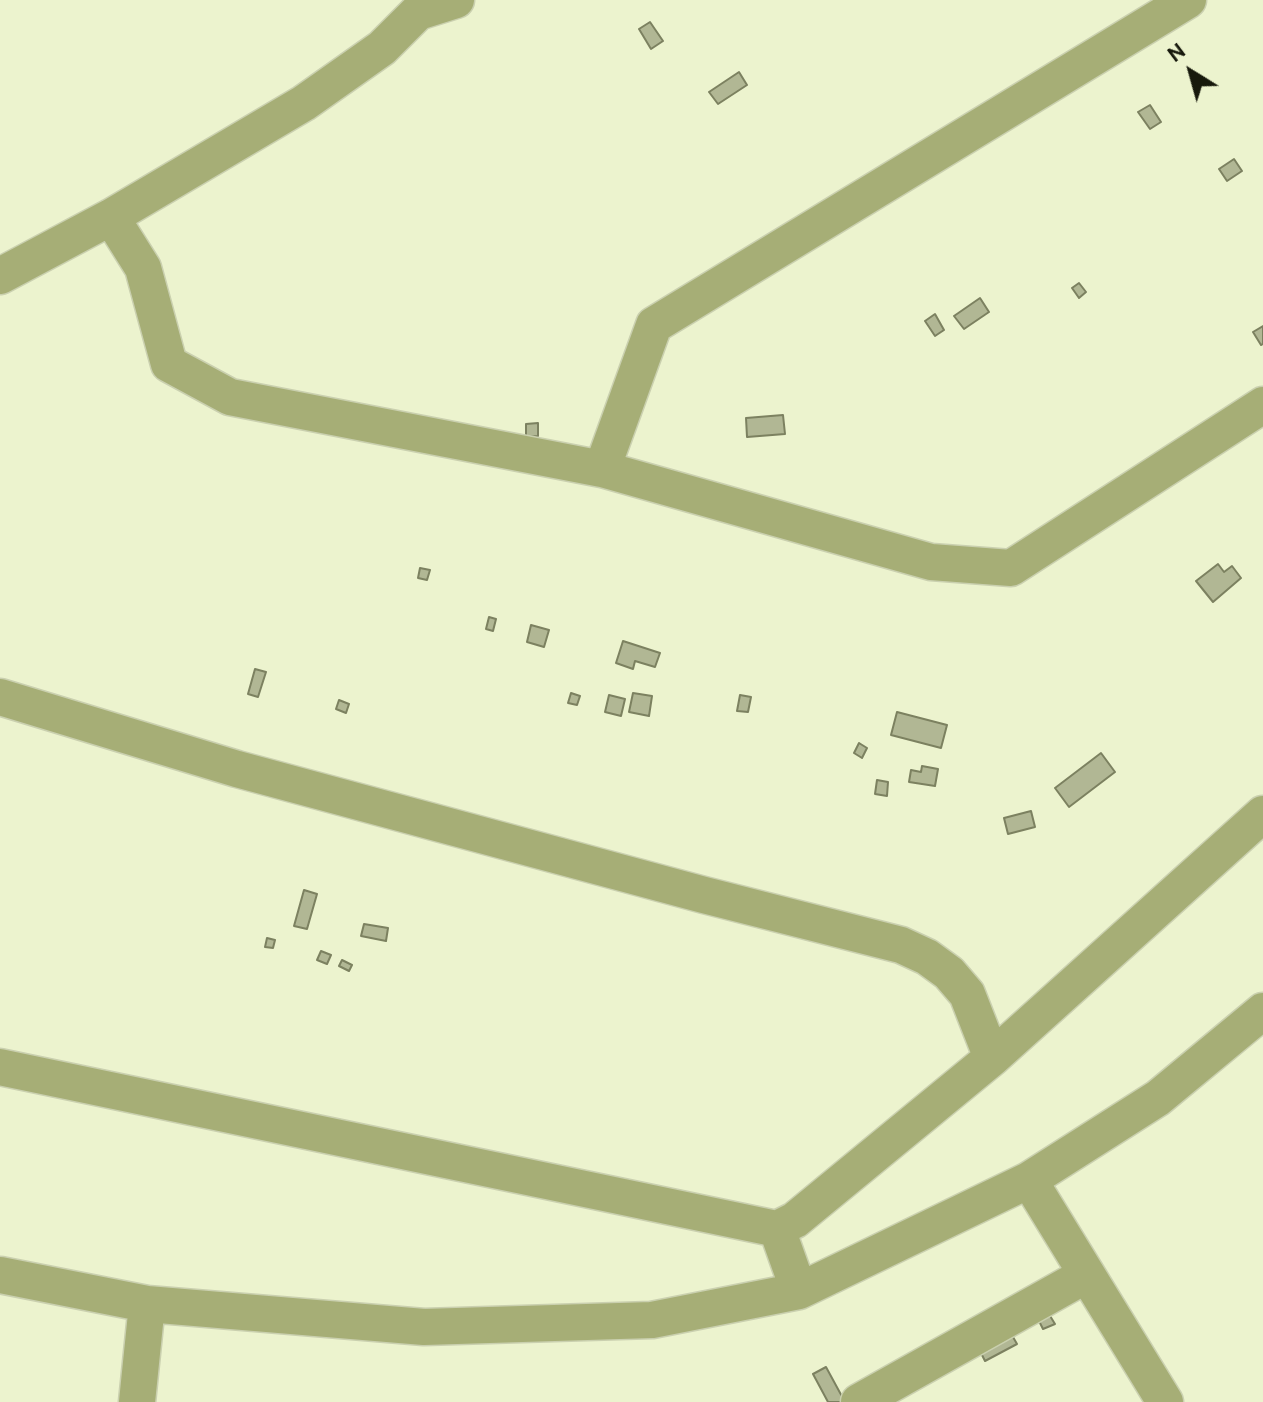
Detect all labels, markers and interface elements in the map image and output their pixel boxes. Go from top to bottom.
north arrow [1151,32,1231,112]
text: N [1162,37,1191,68]

